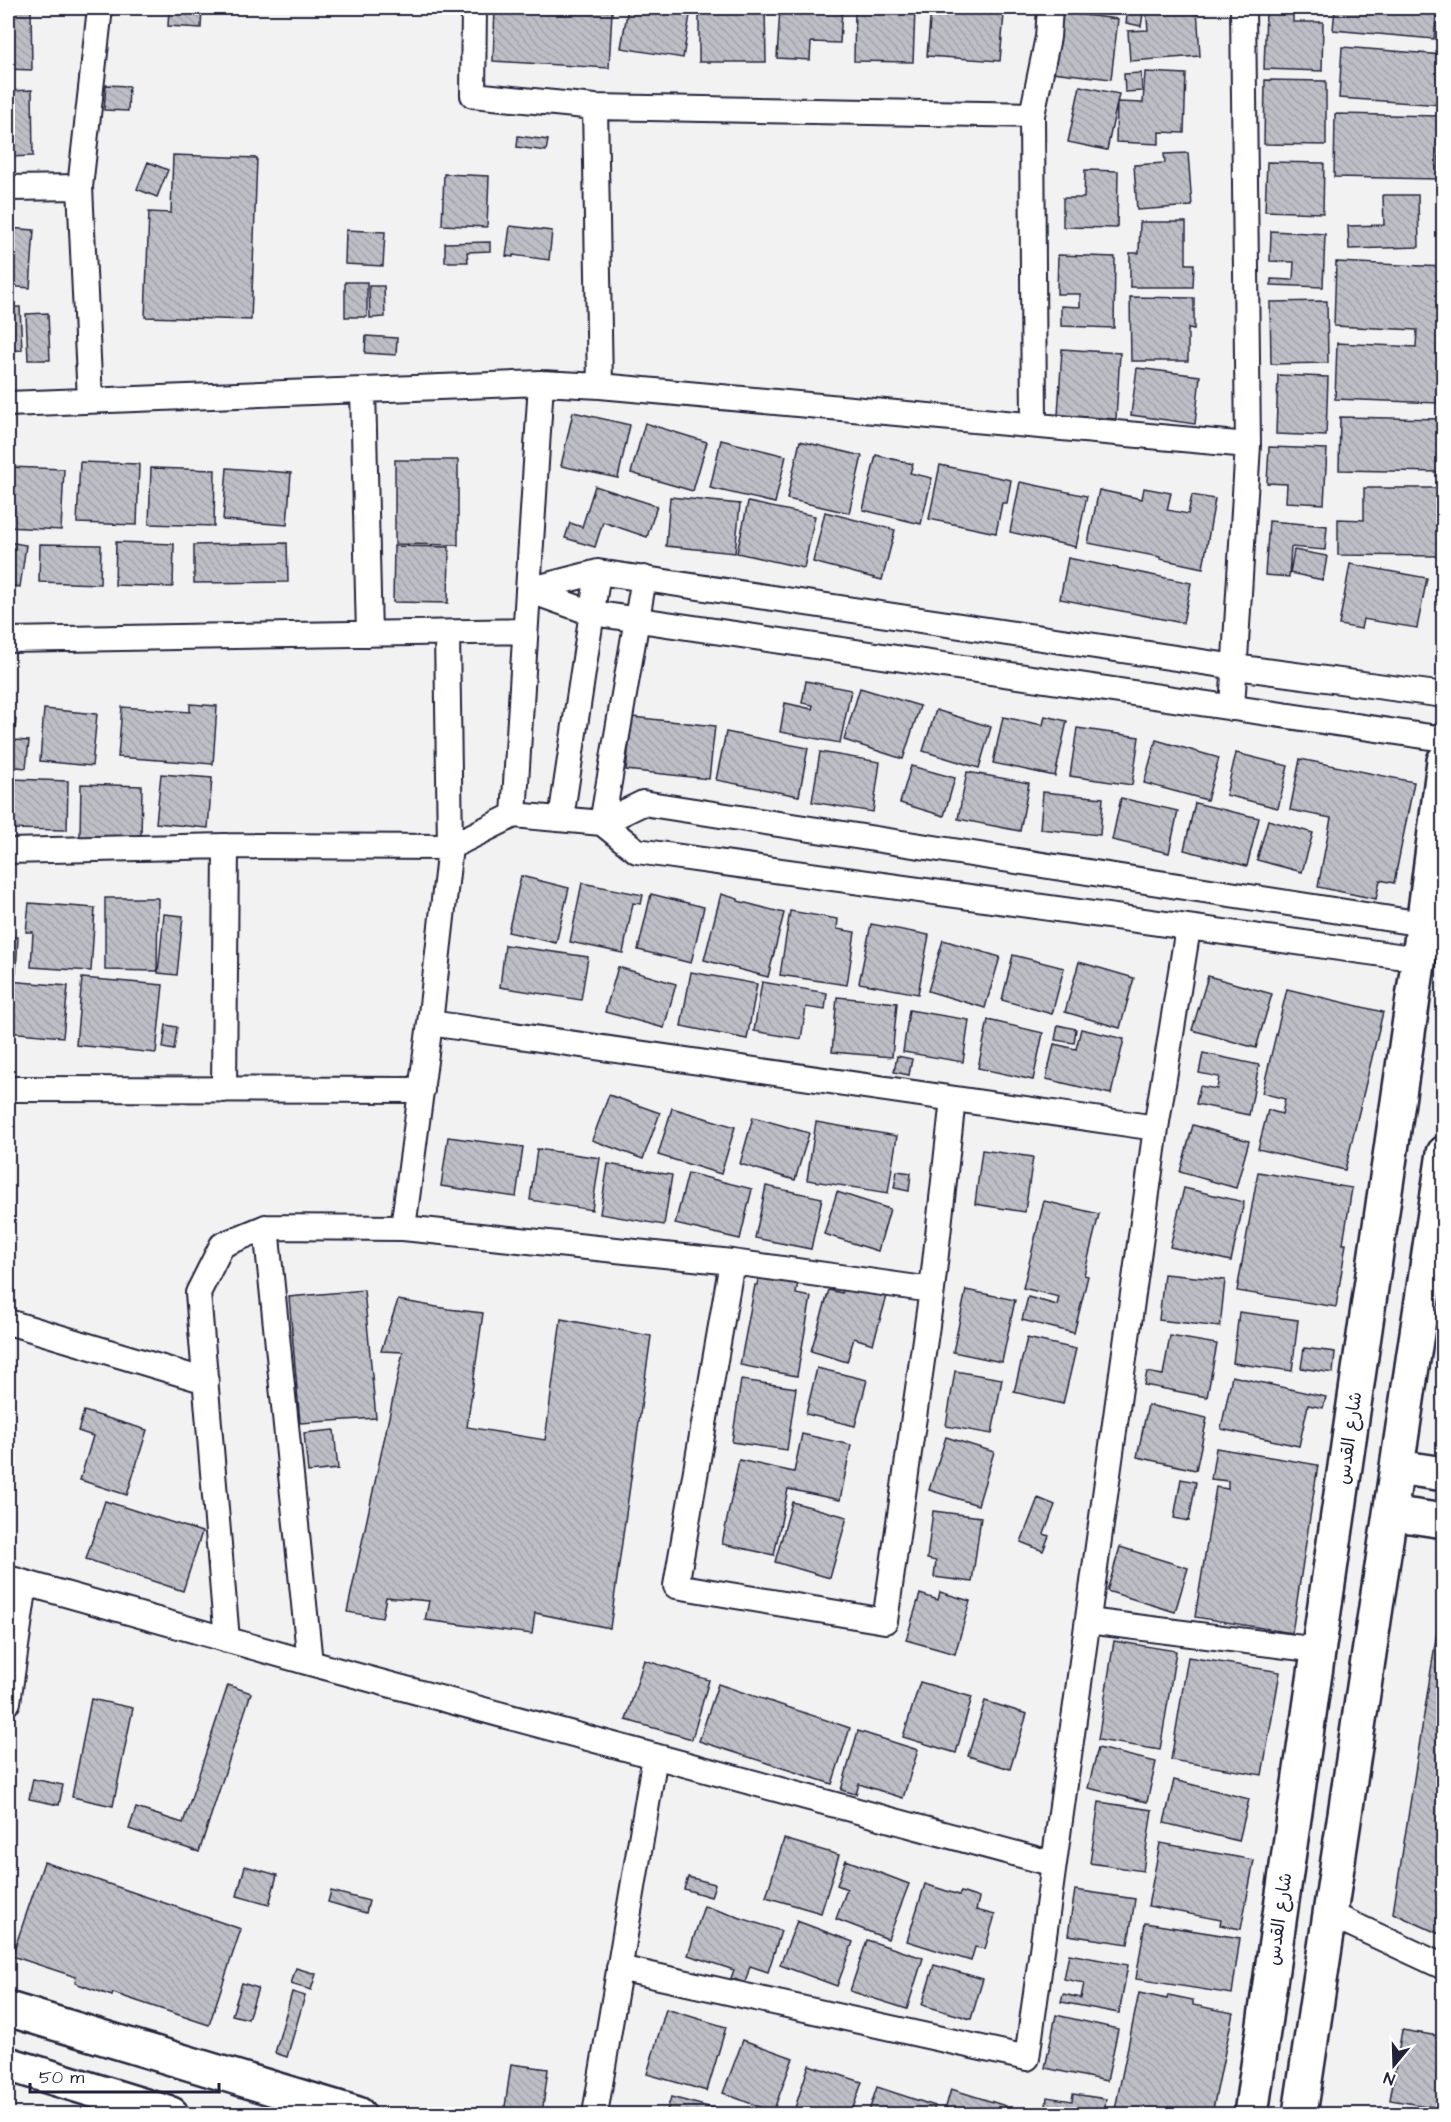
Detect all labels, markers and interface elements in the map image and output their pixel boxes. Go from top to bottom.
street label: شارع القدس [1331,1390,1368,1486]
street label: شارع القدس [1261,1871,1298,1967]
north arrow [1364,2035,1424,2095]
scale bar [30,2056,219,2094]
text: 50 m [39,2065,84,2090]
text: N [1381,2066,1398,2090]

